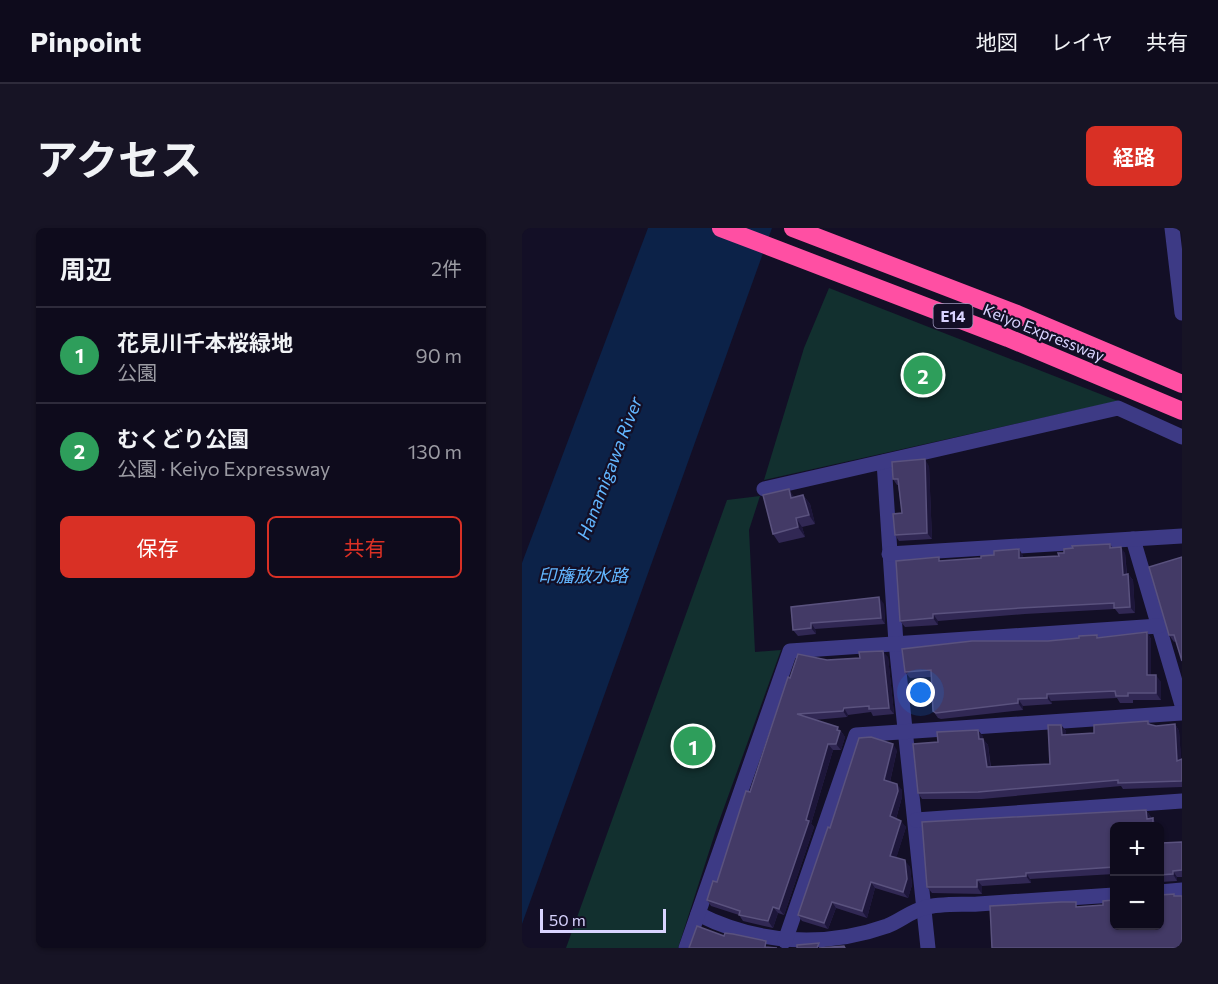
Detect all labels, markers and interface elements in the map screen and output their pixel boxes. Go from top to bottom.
text: Pinpoint [30,24,141,58]
text: 地図 [976,29,1018,54]
text: レイヤ [1051,29,1113,54]
text: 共有 [1146,29,1188,54]
button: 経路 [1086,126,1182,186]
text: アクセス [36,132,202,184]
text: 周辺 [60,253,112,284]
text: 2件 [431,256,462,280]
street label: Keiyo Expressway [981,299,1107,365]
road number: E14 [934,304,972,328]
text: 花見川千本桜緑地 [117,329,293,356]
text: 1 [75,343,84,367]
text: 90 m [416,343,462,367]
pin: 2 [904,352,942,398]
text: 公園 [117,360,157,384]
water label: Hanamigawa River [572,393,647,542]
text: むくどり公園 [117,425,249,452]
text: 2 [74,439,85,463]
text: 130 m [408,439,462,463]
text: 公園 · Keiyo Expressway [117,456,330,480]
button: 保存 [60,516,255,578]
button: 共有 [267,516,462,578]
water label: 印旛放水路 [538,564,630,586]
your location [906,678,935,707]
pin: 1 [674,724,712,768]
map controls [1110,822,1164,930]
button: + [1110,822,1164,876]
button: − [1110,876,1164,930]
scale bar [540,906,666,934]
text: 50 m [549,910,586,929]

